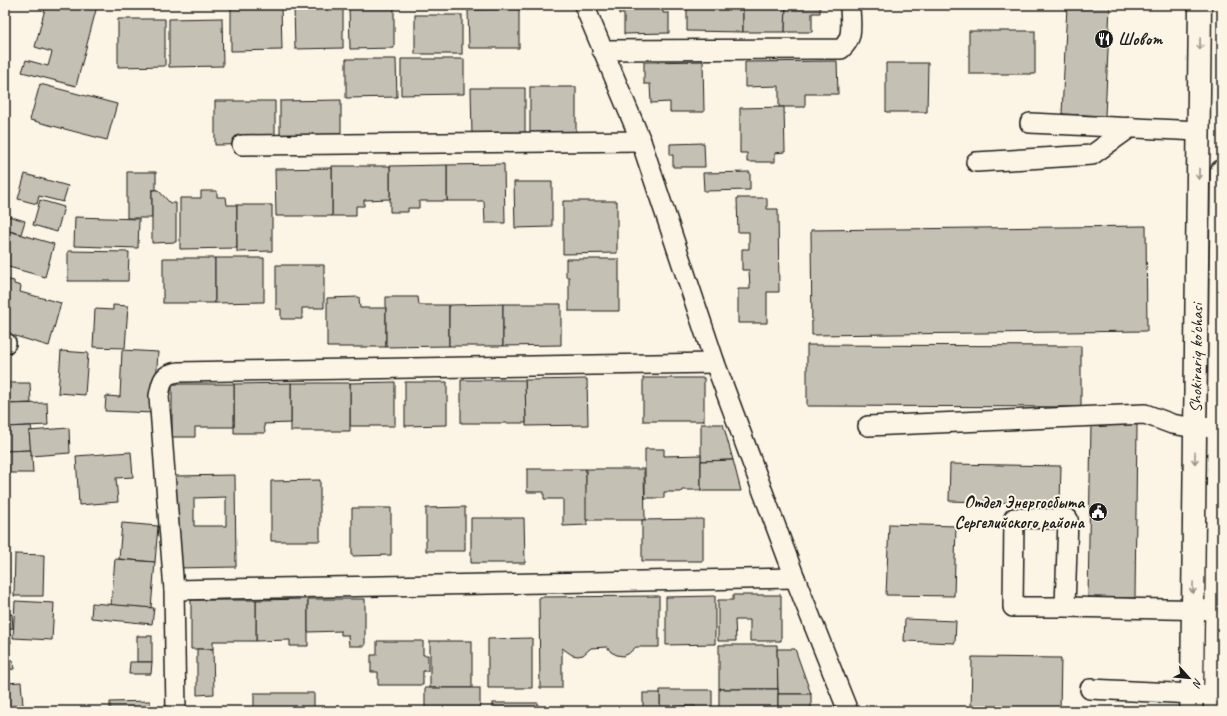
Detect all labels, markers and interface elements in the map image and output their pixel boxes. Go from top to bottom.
restaurant icon: Шовот [1093,28,1115,50]
place label: Шовот [1118,29,1163,50]
one-way arrow [1196,37,1204,50]
one-way arrow [1195,167,1203,180]
street label: Shokirariq ko'chasi [1185,301,1207,413]
one-way arrow [1191,451,1199,464]
place label: Отдел Энергосбыта Сергелийского района [954,492,1086,533]
public building icon: Отдел Энергосбыта Сергелийского района [1087,501,1109,523]
one-way arrow [1190,581,1197,594]
north arrow [1169,658,1209,698]
text: N [1189,676,1206,691]

